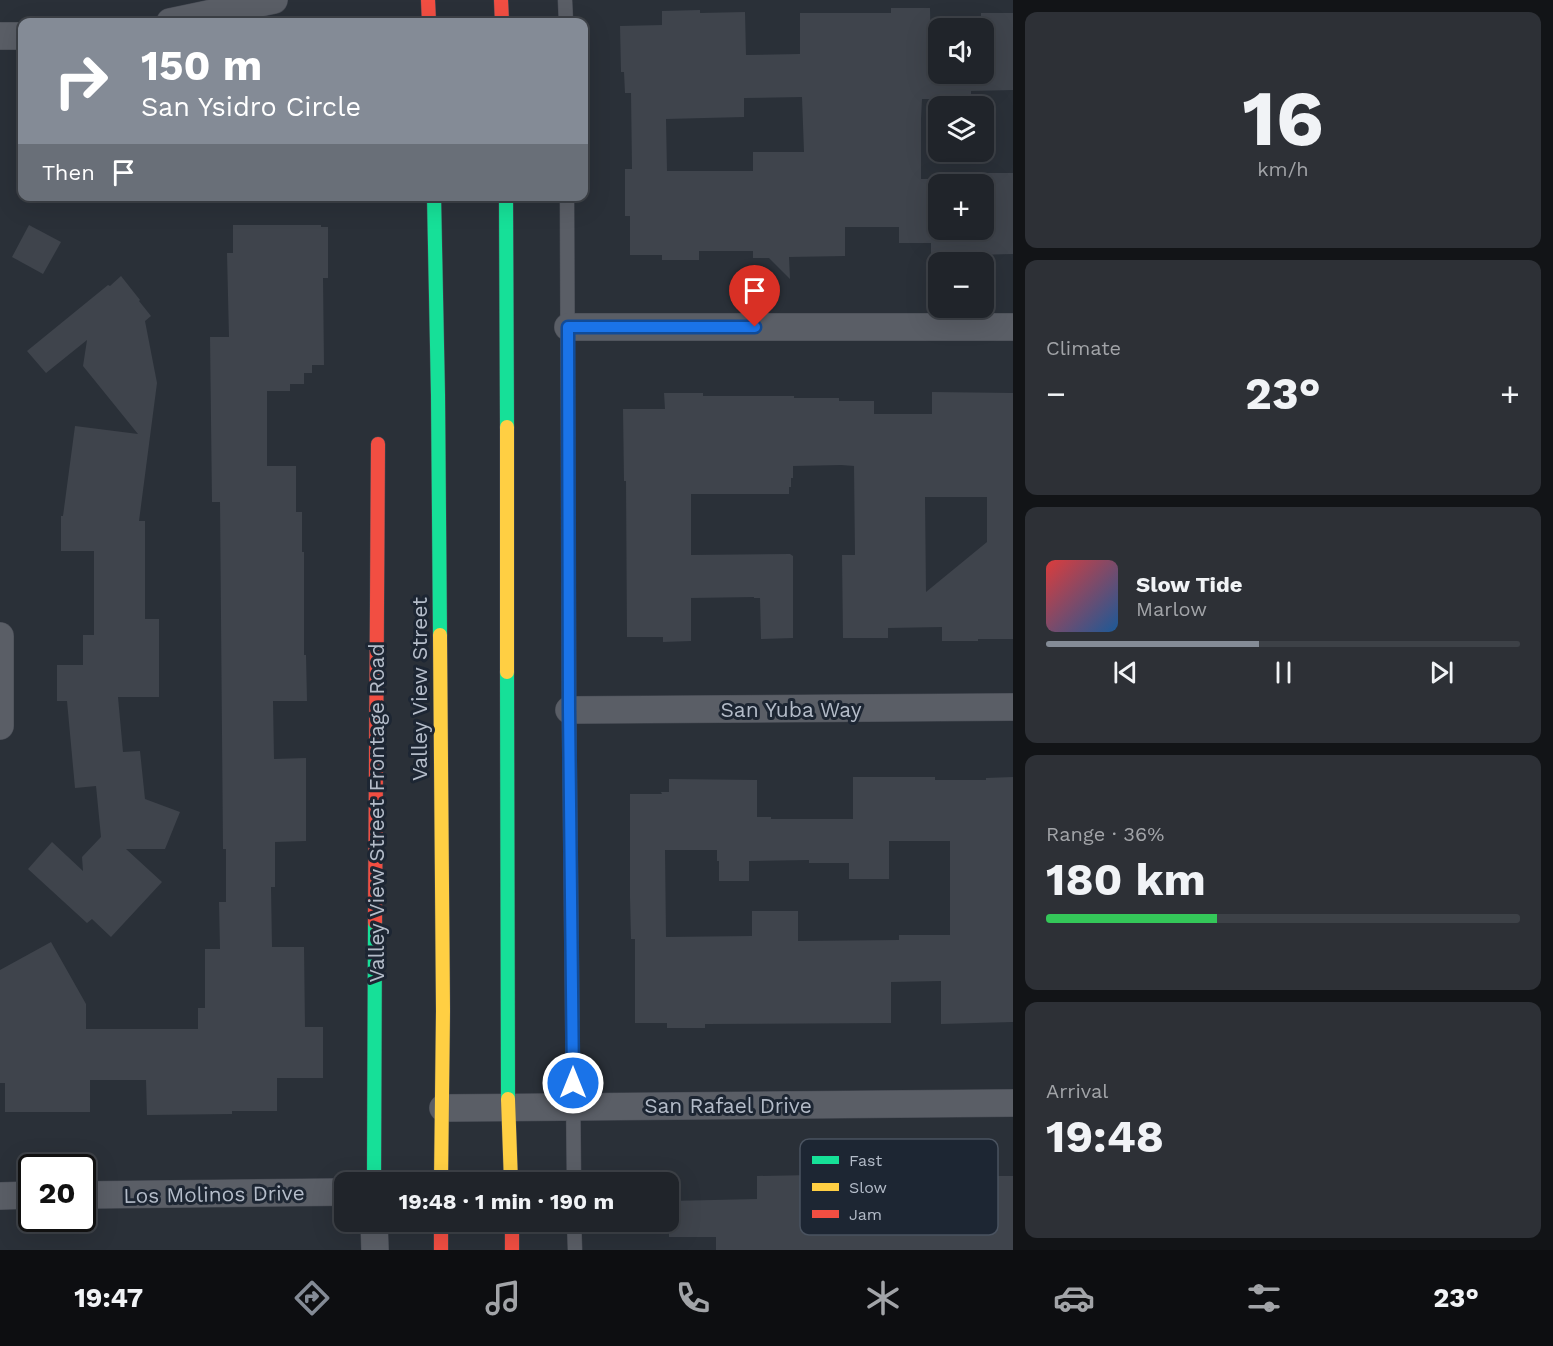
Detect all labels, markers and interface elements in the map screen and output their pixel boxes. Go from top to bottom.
map controls [928,18,994,318]
button: sound [928,18,994,84]
text: 150 m [141,41,262,90]
icon: right [42,42,120,120]
text: 16 [1242,72,1324,164]
text: San Ysidro Circle [141,91,361,123]
button: layers [928,96,994,162]
icon: arrive [107,156,140,189]
text: km/h [1257,157,1309,181]
text: Then [42,160,95,185]
button: + [928,174,994,240]
button: − [928,252,994,318]
pin [729,265,780,327]
icon: arrive [738,274,771,307]
text: Climate [1046,336,1121,360]
text: 23° [1245,367,1321,420]
text: − [1046,374,1066,413]
text: + [1500,374,1520,413]
text: Slow Tide [1136,572,1243,597]
street label: Valley View Street [407,597,432,781]
text: Marlow [1136,597,1207,621]
street label: Valley View Street Frontage Road [364,643,389,983]
icon: previous [1109,656,1142,689]
icon: pause [1267,656,1300,689]
icon: next [1425,656,1458,689]
street label: San Yuba Way [721,697,862,722]
text: Range · 36% [1046,822,1164,846]
text: 180 km [1046,853,1206,906]
position arrow [541,1051,605,1115]
text: Arrival [1046,1079,1108,1103]
street label: San Rafael Drive [644,1093,812,1118]
text: 19:48 [1046,1110,1164,1163]
legend [800,1139,998,1235]
text: Fast [849,1151,882,1170]
speed limit sign: 20 [18,1154,96,1232]
text: Slow [849,1178,887,1197]
street label: Los Molinos Drive [123,1180,305,1208]
text: 19:48 · 1 min · 190 m [399,1189,614,1214]
text: Jam [849,1205,882,1224]
icon: directions [291,1277,333,1319]
icon: music [482,1277,524,1319]
icon: phone [672,1277,714,1319]
icon: climate [862,1277,904,1319]
icon: car [1053,1277,1095,1319]
icon: filters [1243,1277,1285,1319]
text: 19:47 [74,1282,143,1314]
text: 23° [1433,1282,1479,1314]

